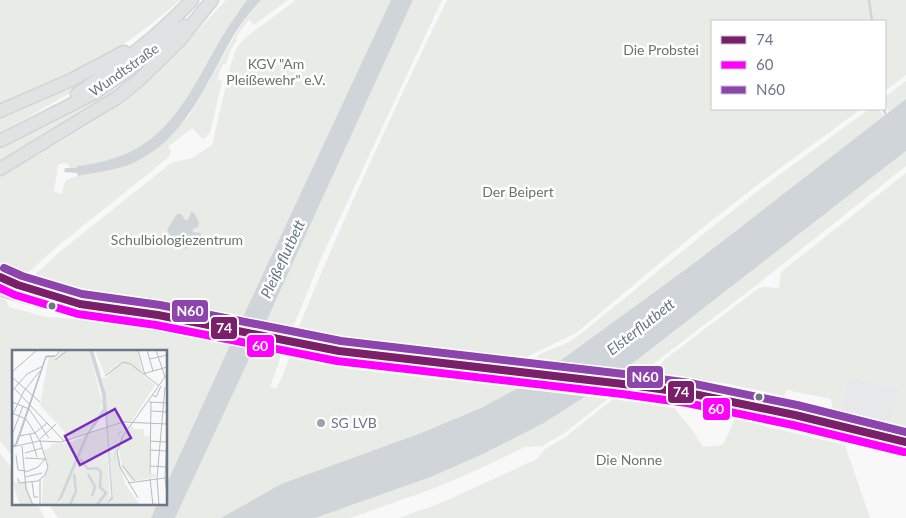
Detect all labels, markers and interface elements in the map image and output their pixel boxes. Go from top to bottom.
legend [711,20,886,110]
text: 74 [756,30,774,48]
street label: Wundtstraße [86,39,162,100]
park label: Die Probstei [623,41,699,58]
park label: KGV "Am Pleißewehr" e.V. [226,55,326,88]
text: 60 [756,55,774,73]
text: N60 [756,80,785,98]
park label: Der Beipert [482,183,554,200]
water label: Pleißeflutbett [256,216,308,301]
park label: Schulbiologiezentrum [111,231,243,248]
water label: Elsterflutbett [603,294,678,358]
line badge: N60 [171,299,209,323]
unlabelled marker [47,301,57,311]
text: N60 [176,302,204,319]
line badge: 74 [210,316,238,340]
text: 74 [216,319,232,336]
line badge: 60 [246,334,275,358]
text: 60 [252,337,268,354]
inset map [12,350,168,506]
line badge: N60 [626,365,664,389]
text: N60 [631,368,659,385]
line badge: 74 [667,380,695,404]
text: 74 [673,383,689,400]
unlabelled marker [754,392,764,402]
line badge: 60 [702,397,731,421]
text: 60 [708,400,724,417]
place label: SG LVB [331,414,377,431]
marker: SG LVB [315,417,327,429]
park label: Die Nonne [596,451,662,468]

